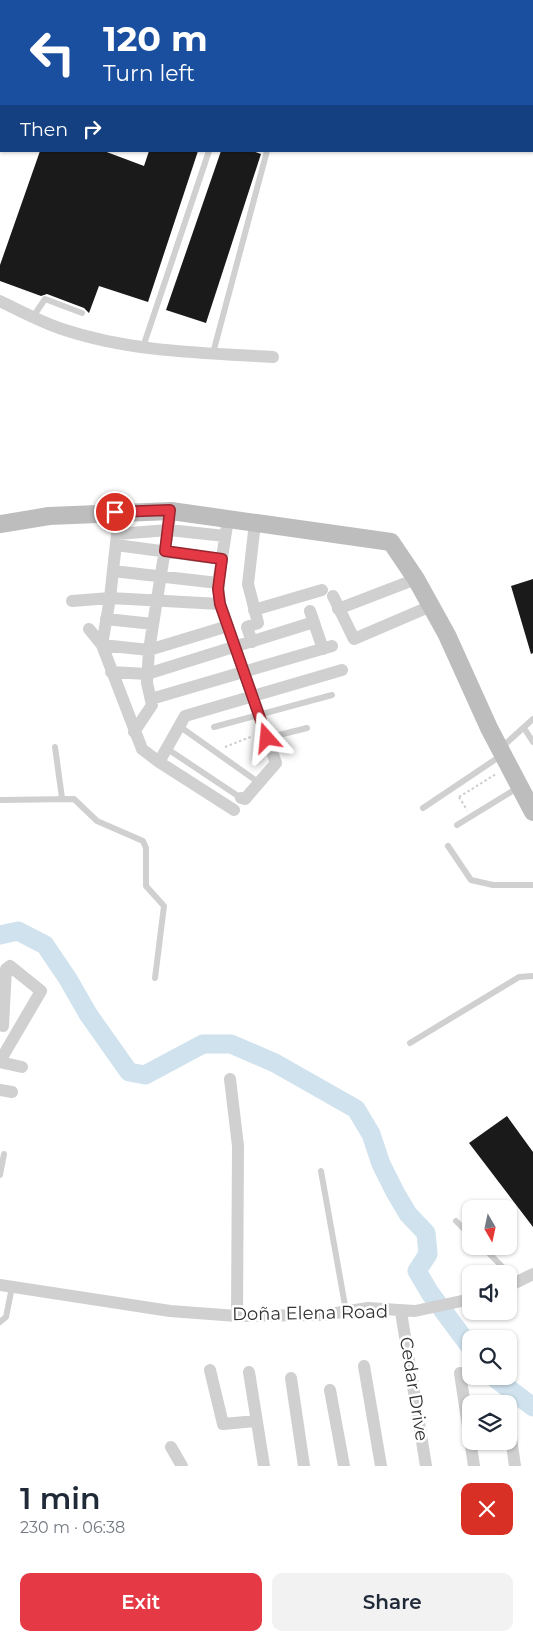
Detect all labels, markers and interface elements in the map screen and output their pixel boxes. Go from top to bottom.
text: 120 m [103,17,208,60]
icon: left [20,20,85,85]
text: Turn left [103,60,195,87]
icon: right [78,115,106,143]
text: Then [20,118,68,141]
pin [94,491,136,533]
icon: arrive [101,498,129,526]
position arrow [240,711,292,763]
north arrow [462,1200,518,1255]
map controls [462,1200,517,1450]
button: sound [462,1265,517,1320]
street label: Doña Elena Road [232,1301,388,1325]
button: search [462,1330,517,1385]
street label: Cedar Drive [395,1335,433,1443]
button: layers [462,1395,517,1450]
text: 1 min [20,1480,101,1517]
button: close [461,1483,513,1535]
text: 230 m · 06:38 [20,1518,125,1537]
button: Exit [20,1573,262,1631]
button: Share [272,1573,513,1631]

